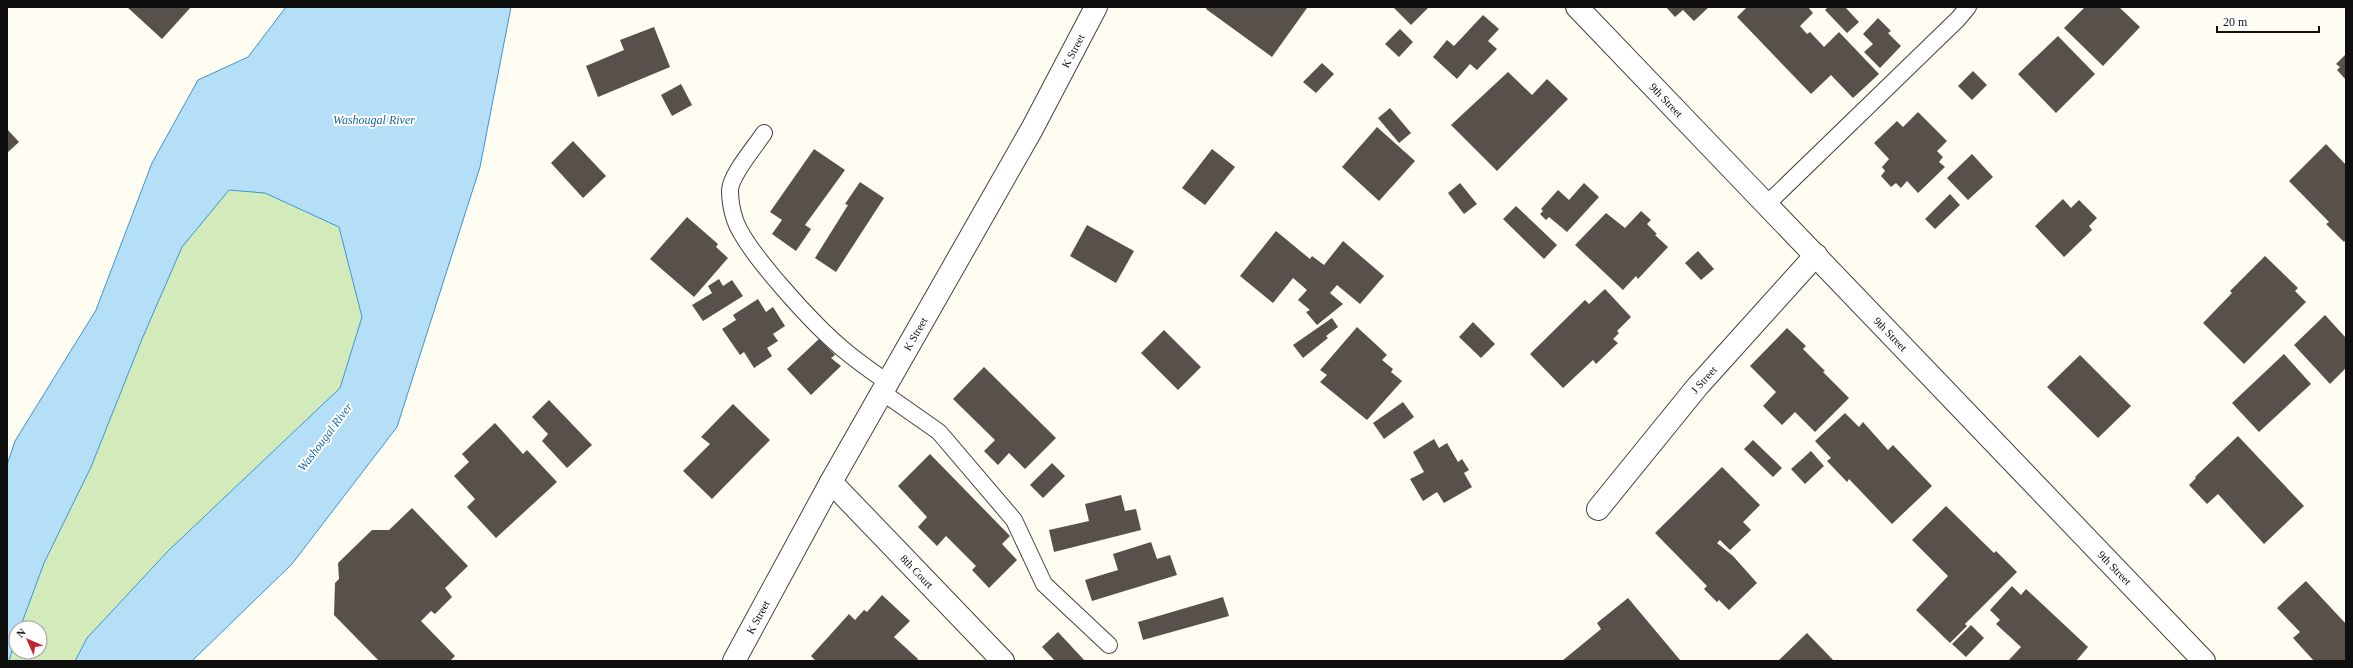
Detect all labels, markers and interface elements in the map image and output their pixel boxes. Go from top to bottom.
scale bar [2217,8,2319,34]
text: 20 m [2223,15,2248,29]
street label: K Street [1059,32,1087,70]
street label: 9th Street [1647,81,1685,120]
water label: Washougal River [333,113,415,127]
street label: K Street [901,315,930,353]
street label: 9th Street [1871,315,1910,353]
street label: J Street [1688,363,1719,396]
water label: Washougal River [295,400,355,474]
street label: 9th Street [2096,548,2134,587]
street label: 8th Court [898,552,936,591]
street label: K Street [744,598,772,636]
north arrow [8,620,48,660]
text: N [14,626,28,640]

